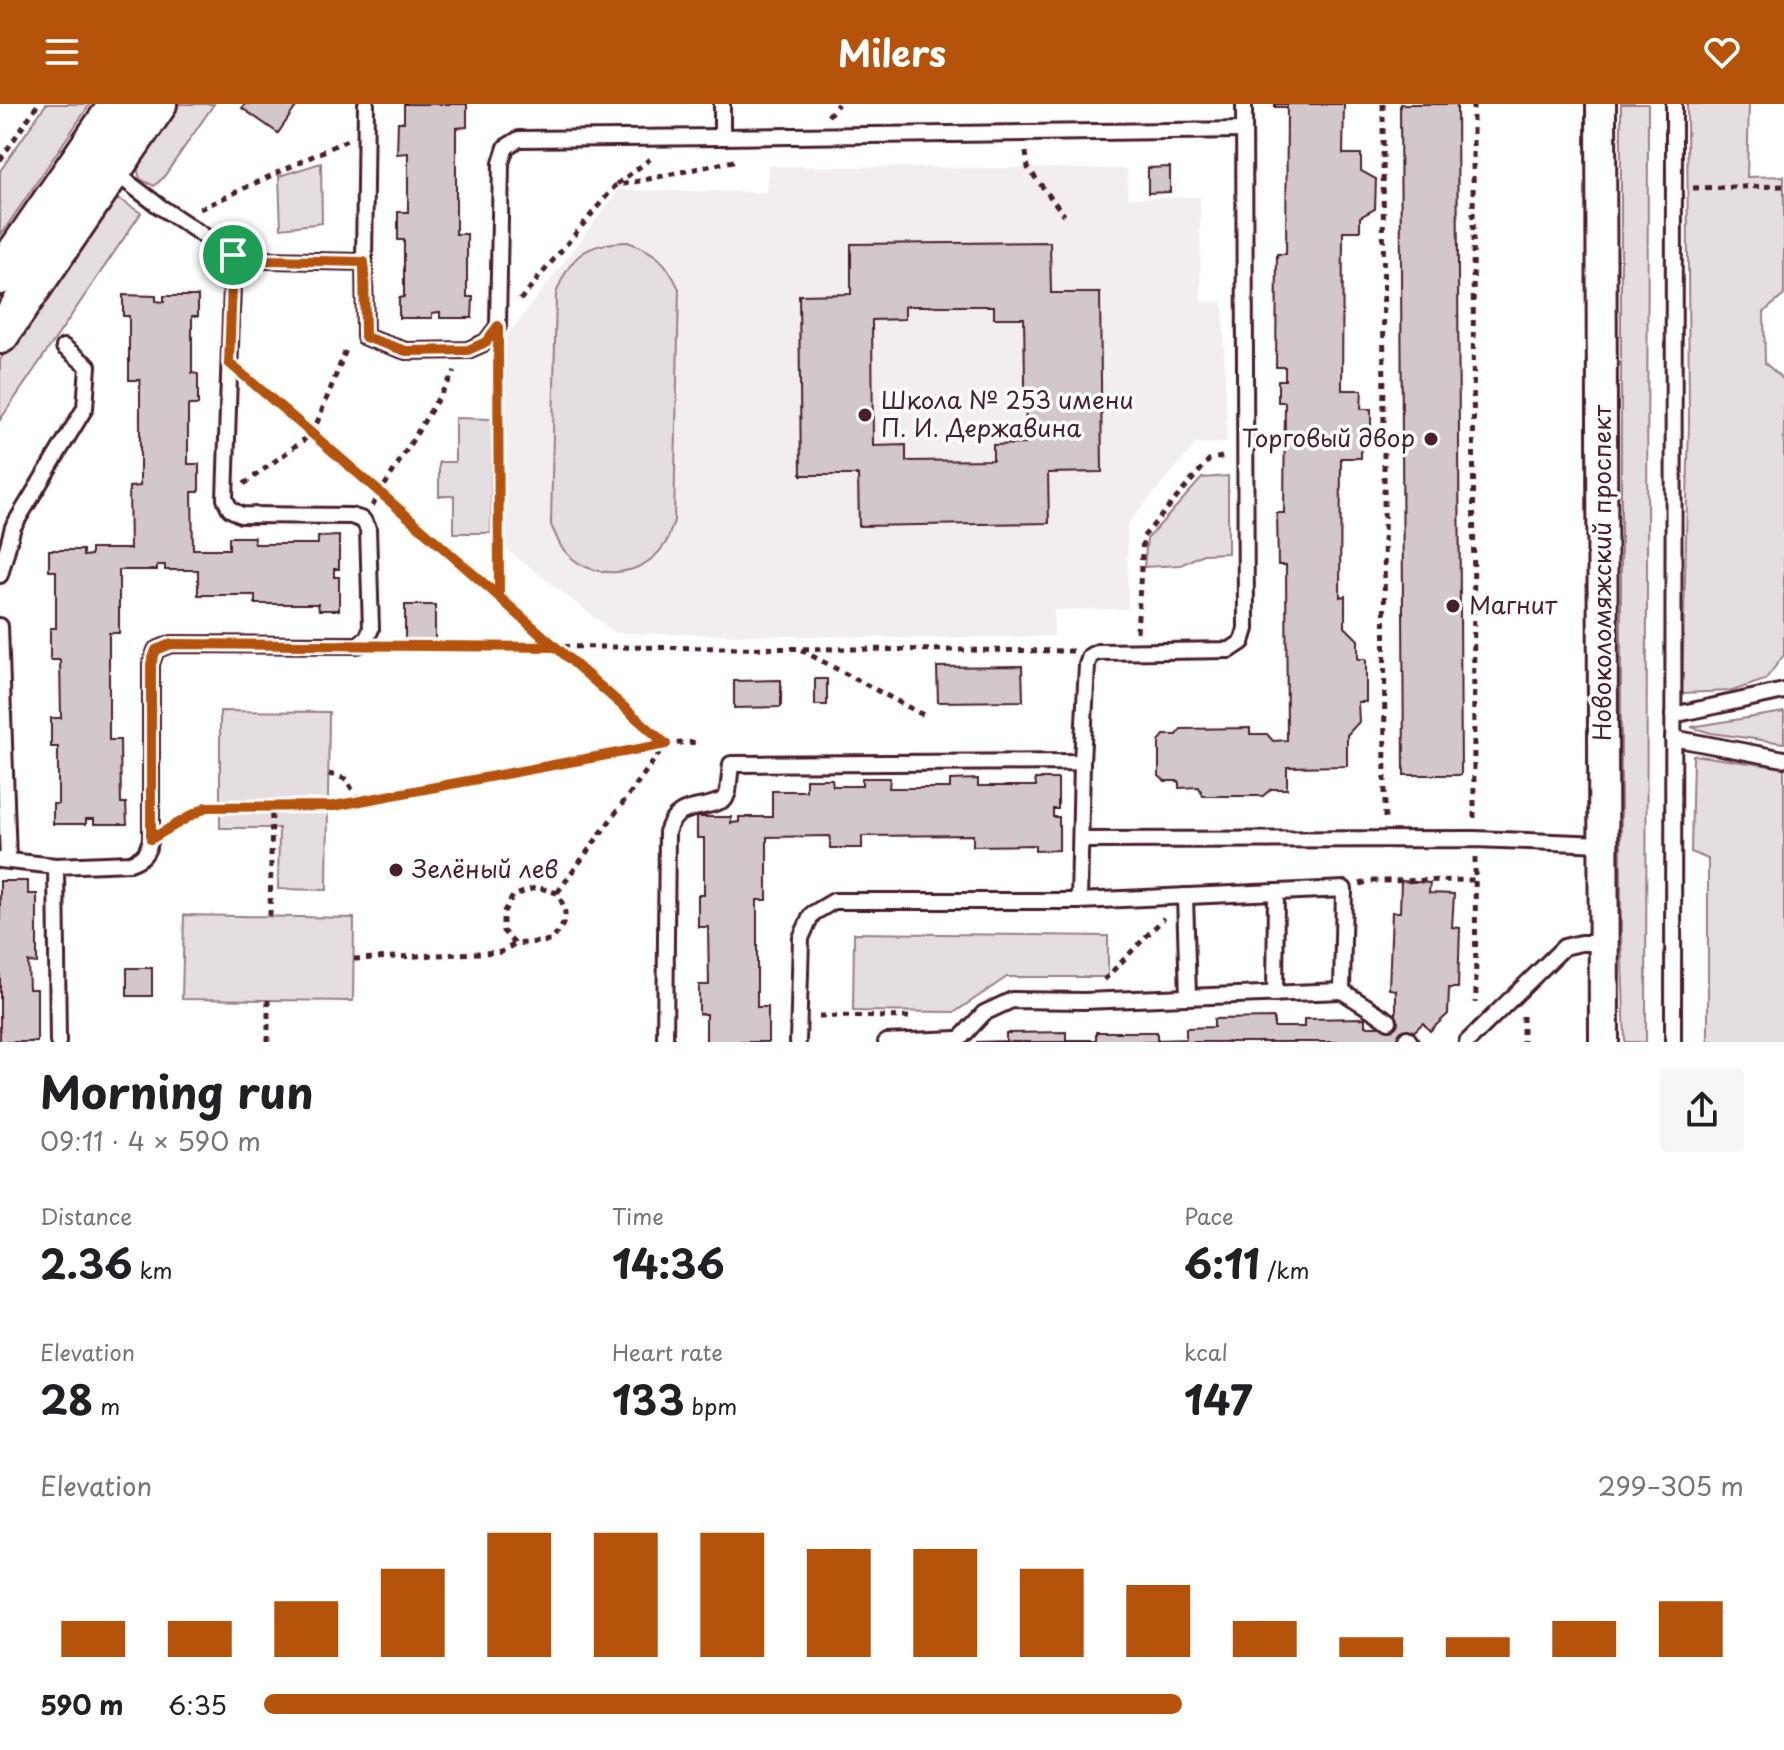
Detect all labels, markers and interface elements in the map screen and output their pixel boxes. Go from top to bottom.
text: Milers [838,25,946,79]
icon: menu [40,30,84,74]
icon: heart [1700,30,1744,74]
pin [199,221,267,289]
icon: arrive [211,233,255,277]
place label: Школа № 253 имени П. И. Державина [881,381,1134,445]
street label: Новоколомяжский проспект [1583,405,1619,741]
marker: Школа № 253 имени П. И. Державина [856,406,874,424]
place label: Торговый двор [1242,419,1415,455]
marker: Торговый двор [1422,430,1440,448]
place label: Магнит [1469,586,1558,622]
marker: Магнит [1444,597,1462,615]
place label: Зелёный лев [412,850,558,886]
marker: Зелёный лев [387,861,405,879]
text: Morning run [40,1058,314,1124]
button: share [1660,1068,1744,1152]
text: 09:11 · 4 × 590 m [40,1121,261,1160]
text: Distance [40,1199,132,1232]
text: Time [612,1199,664,1232]
text: Pace [1184,1199,1234,1232]
text: 2.36 [40,1232,132,1293]
text: 14:36 [612,1232,725,1293]
text: 6:11 [1184,1232,1260,1293]
text: km [132,1253,173,1286]
text: /km [1260,1253,1309,1286]
text: Elevation [40,1335,135,1368]
text: Heart rate [612,1335,723,1368]
text: kcal [1184,1335,1228,1368]
text: 28 [40,1368,93,1429]
text: 133 [612,1368,684,1429]
text: 147 [1184,1368,1252,1429]
text: m [93,1389,120,1422]
text: bpm [684,1389,737,1422]
text: Elevation [40,1466,152,1505]
text: 299–305 m [1597,1466,1744,1505]
text: 590 m [40,1685,124,1724]
text: 6:35 [168,1685,227,1724]

